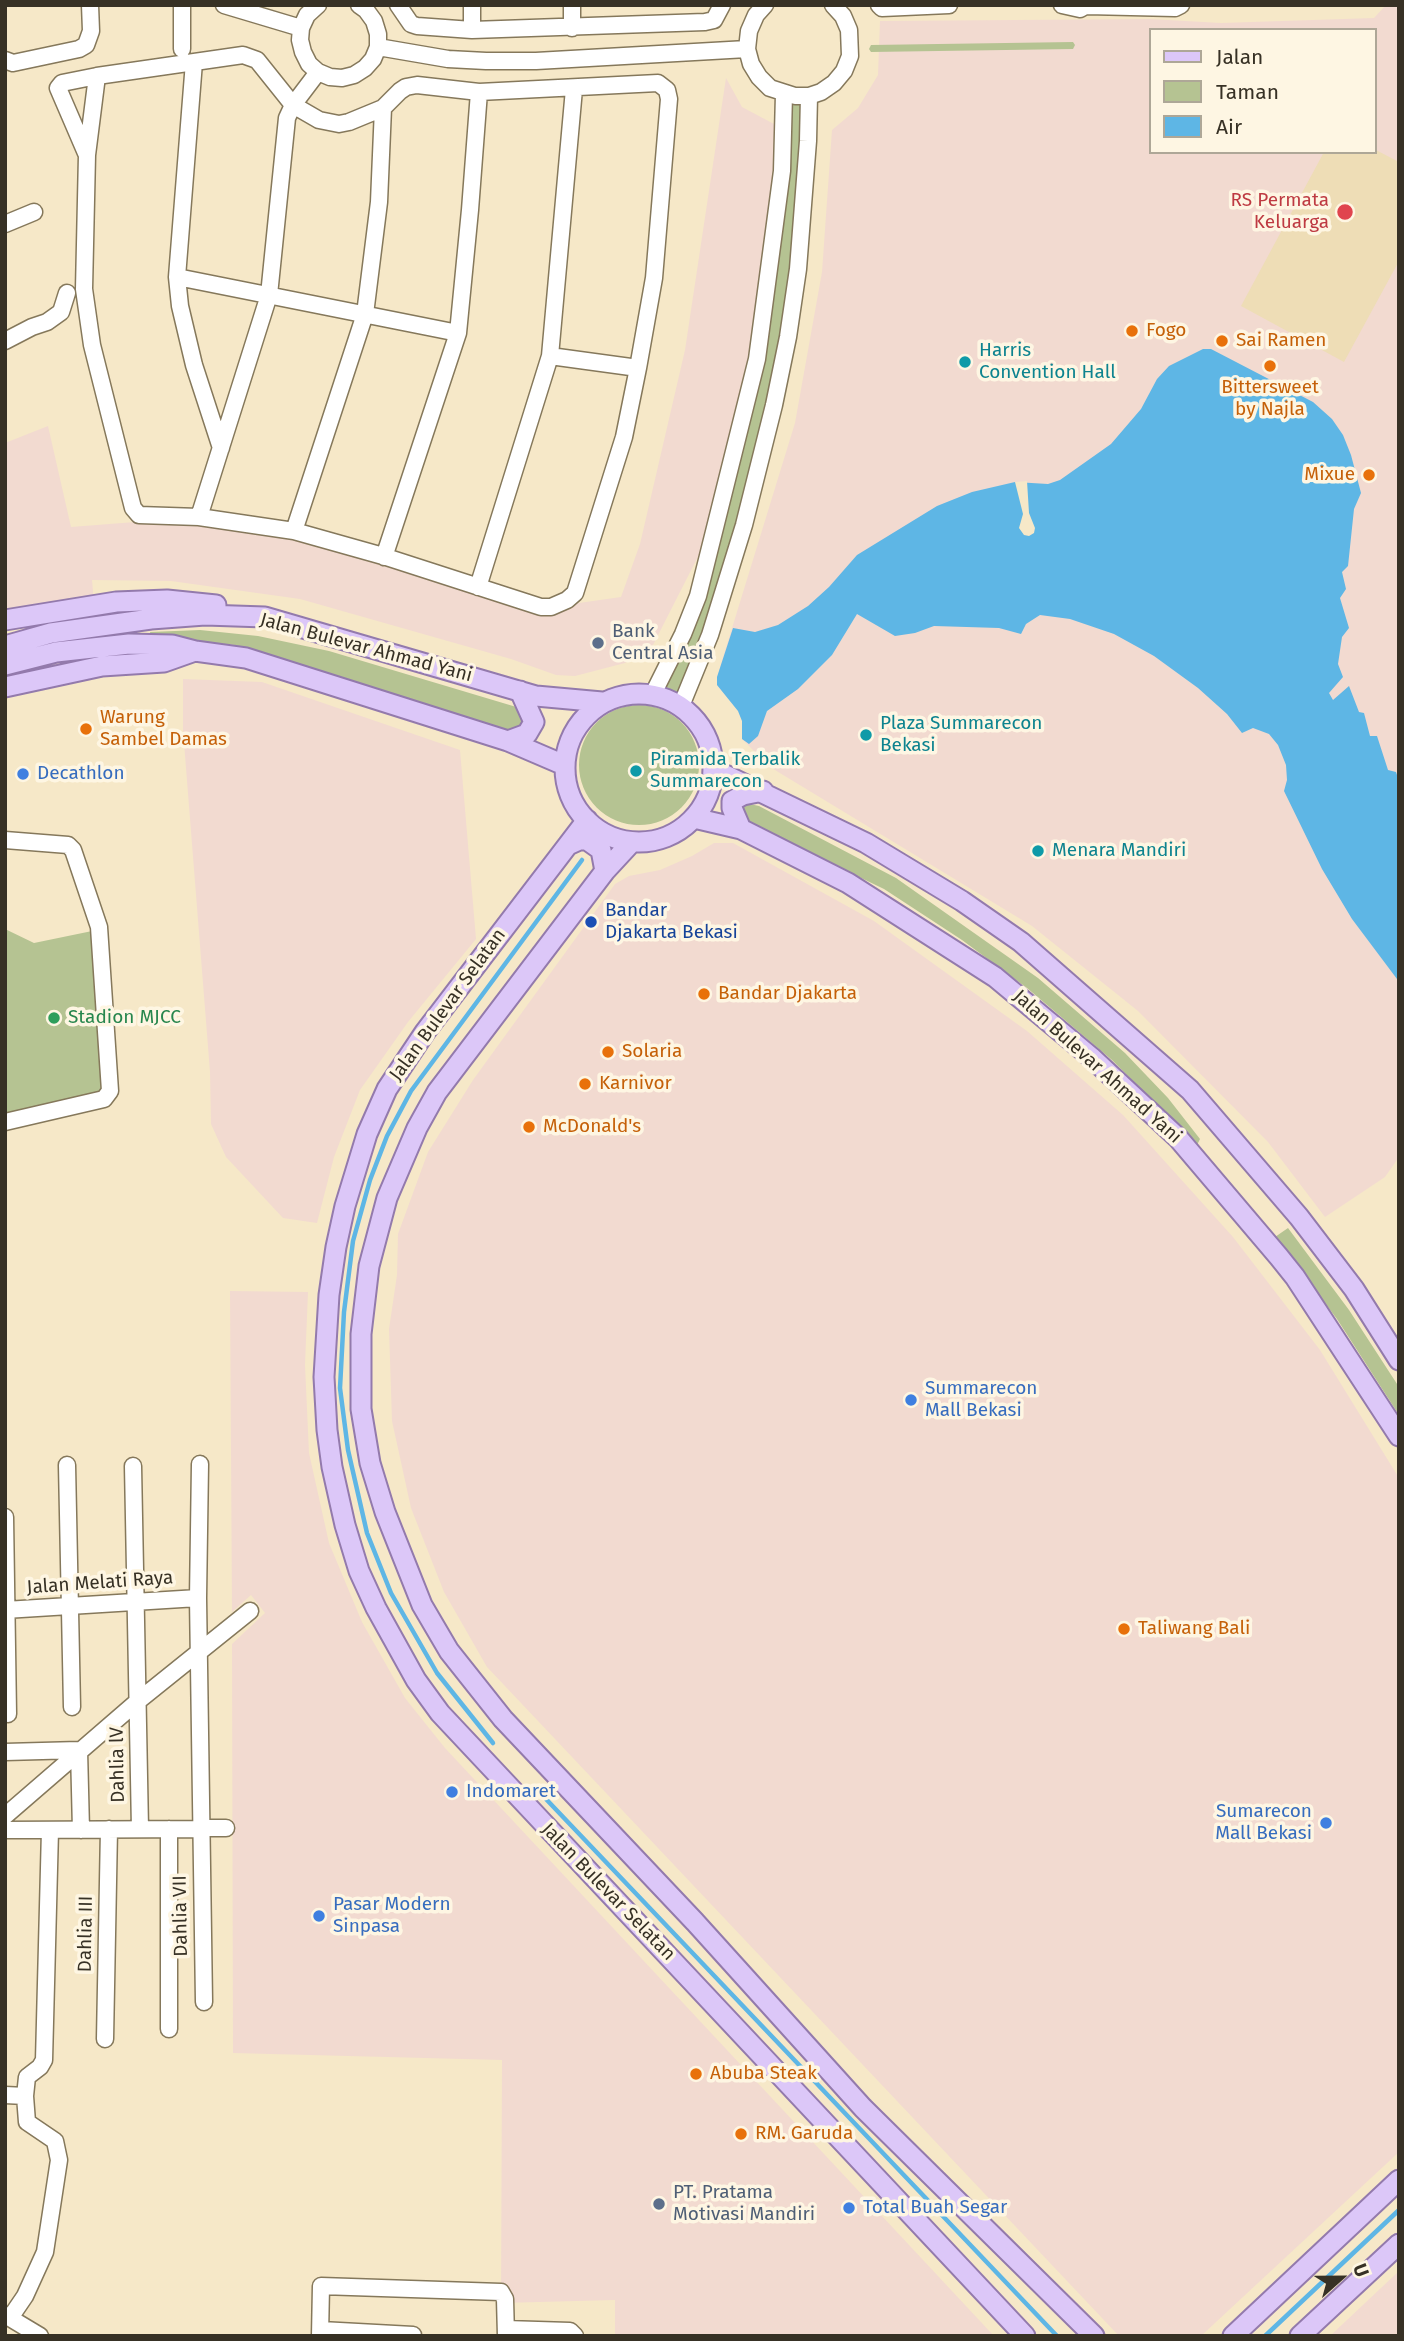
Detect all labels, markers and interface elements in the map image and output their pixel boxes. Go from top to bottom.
legend [1148,28,1376,154]
text: Jalan [1216,44,1263,70]
text: Taman [1216,79,1279,105]
text: Air [1216,114,1242,140]
place label: RS Permata Keluarga [1230,190,1329,234]
marker: RS Permata Keluarga [1335,202,1355,222]
place label: Fogo [1146,320,1186,342]
marker: Fogo [1124,323,1140,339]
place label: Sai Ramen [1236,330,1326,352]
marker: Sai Ramen [1214,333,1230,349]
place label: Harris Convention Hall [979,340,1116,384]
marker: Harris Convention Hall [957,354,973,370]
marker: Bittersweet by Najla [1262,358,1278,374]
place label: Bittersweet by Najla [1221,377,1319,421]
place label: Mixue [1304,464,1355,486]
marker: Mixue [1361,467,1377,483]
street label: Jalan Bulevar Ahmad Yani [257,609,475,687]
place label: Bank Central Asia [612,621,713,665]
marker: Bank Central Asia [590,635,606,651]
place label: Warung Sambel Damas [100,707,227,751]
place label: Plaza Summarecon Bekasi [880,713,1042,757]
marker: Warung Sambel Damas [78,721,94,737]
marker: Plaza Summarecon Bekasi [858,727,874,743]
place label: Piramida Terbalik Summarecon [650,749,800,793]
place label: Decathlon [37,763,125,785]
marker: Piramida Terbalik Summarecon [628,763,644,779]
marker: Decathlon [15,766,31,782]
place label: Menara Mandiri [1052,840,1186,862]
marker: Menara Mandiri [1030,843,1046,859]
place label: Bandar Djakarta Bekasi [605,900,738,944]
marker: Bandar Djakarta Bekasi [583,914,599,930]
street label: Jalan Bulevar Selatan [385,924,511,1086]
place label: Bandar Djakarta [718,983,857,1005]
street label: Jalan Bulevar Ahmad Yani [1008,985,1186,1149]
marker: Bandar Djakarta [696,986,712,1002]
place label: Stadion MJCC [68,1007,181,1029]
marker: Stadion MJCC [46,1010,62,1026]
place label: Solaria [622,1041,682,1063]
marker: Solaria [600,1044,616,1060]
place label: Karnivor [599,1073,672,1095]
marker: Karnivor [577,1076,593,1092]
place label: McDonald's [543,1116,641,1138]
marker: McDonald's [521,1119,537,1135]
place label: Summarecon Mall Bekasi [925,1378,1037,1422]
marker: Summarecon Mall Bekasi [903,1392,919,1408]
street label: Jalan Melati Raya [26,1567,174,1599]
place label: Taliwang Bali [1138,1618,1250,1640]
marker: Taliwang Bali [1116,1621,1132,1637]
street label: Dahlia lV [106,1727,130,1803]
place label: Indomaret [466,1781,556,1803]
marker: Indomaret [444,1784,460,1800]
place label: Sumarecon Mall Bekasi [1215,1801,1312,1845]
marker: Sumarecon Mall Bekasi [1318,1815,1334,1831]
street label: Jalan Bulevar Selatan [536,1818,680,1966]
street label: Dahlia VII [169,1875,193,1957]
place label: Pasar Modern Sinpasa [333,1894,451,1938]
street label: Dahlia III [74,1895,98,1973]
marker: Pasar Modern Sinpasa [311,1908,327,1924]
place label: Abuba Steak [710,2063,817,2085]
marker: Abuba Steak [688,2066,704,2082]
place label: RM. Garuda [755,2123,853,2145]
marker: RM. Garuda [733,2126,749,2142]
place label: PT. Pratama Motivasi Mandiri [673,2182,815,2226]
marker: PT. Pratama Motivasi Mandiri [651,2196,667,2212]
place label: Total Buah Segar [863,2197,1007,2219]
marker: Total Buah Segar [841,2200,857,2216]
north arrow [1306,2243,1376,2313]
text: U [1348,2260,1374,2280]

